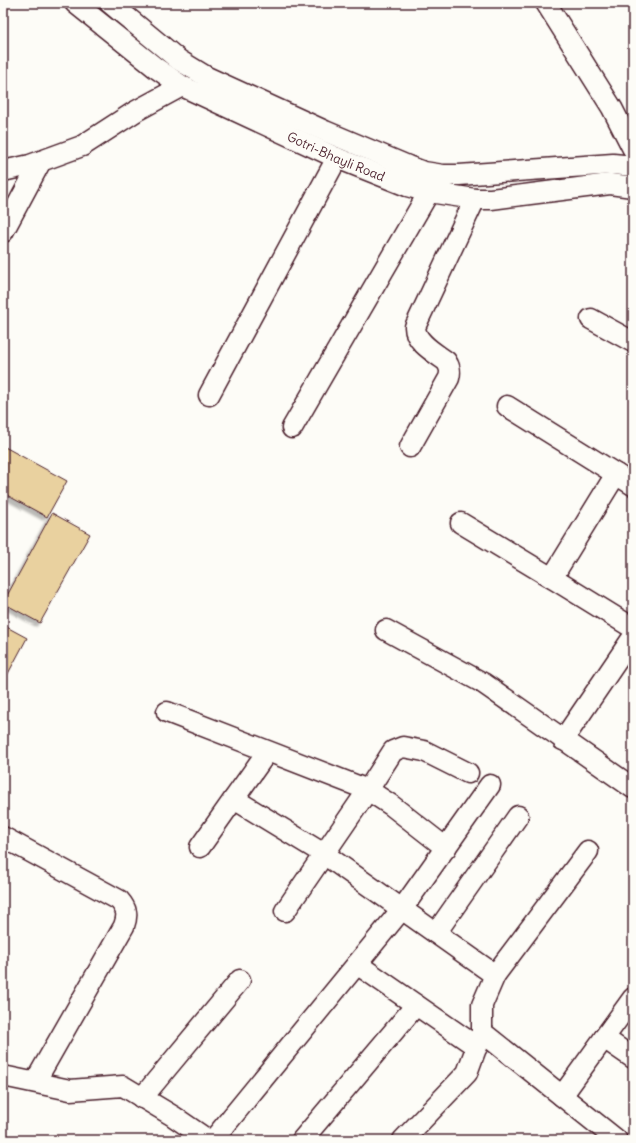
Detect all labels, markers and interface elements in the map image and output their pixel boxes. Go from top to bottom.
street label: Gotri-Bhayli Road [285,128,388,185]

